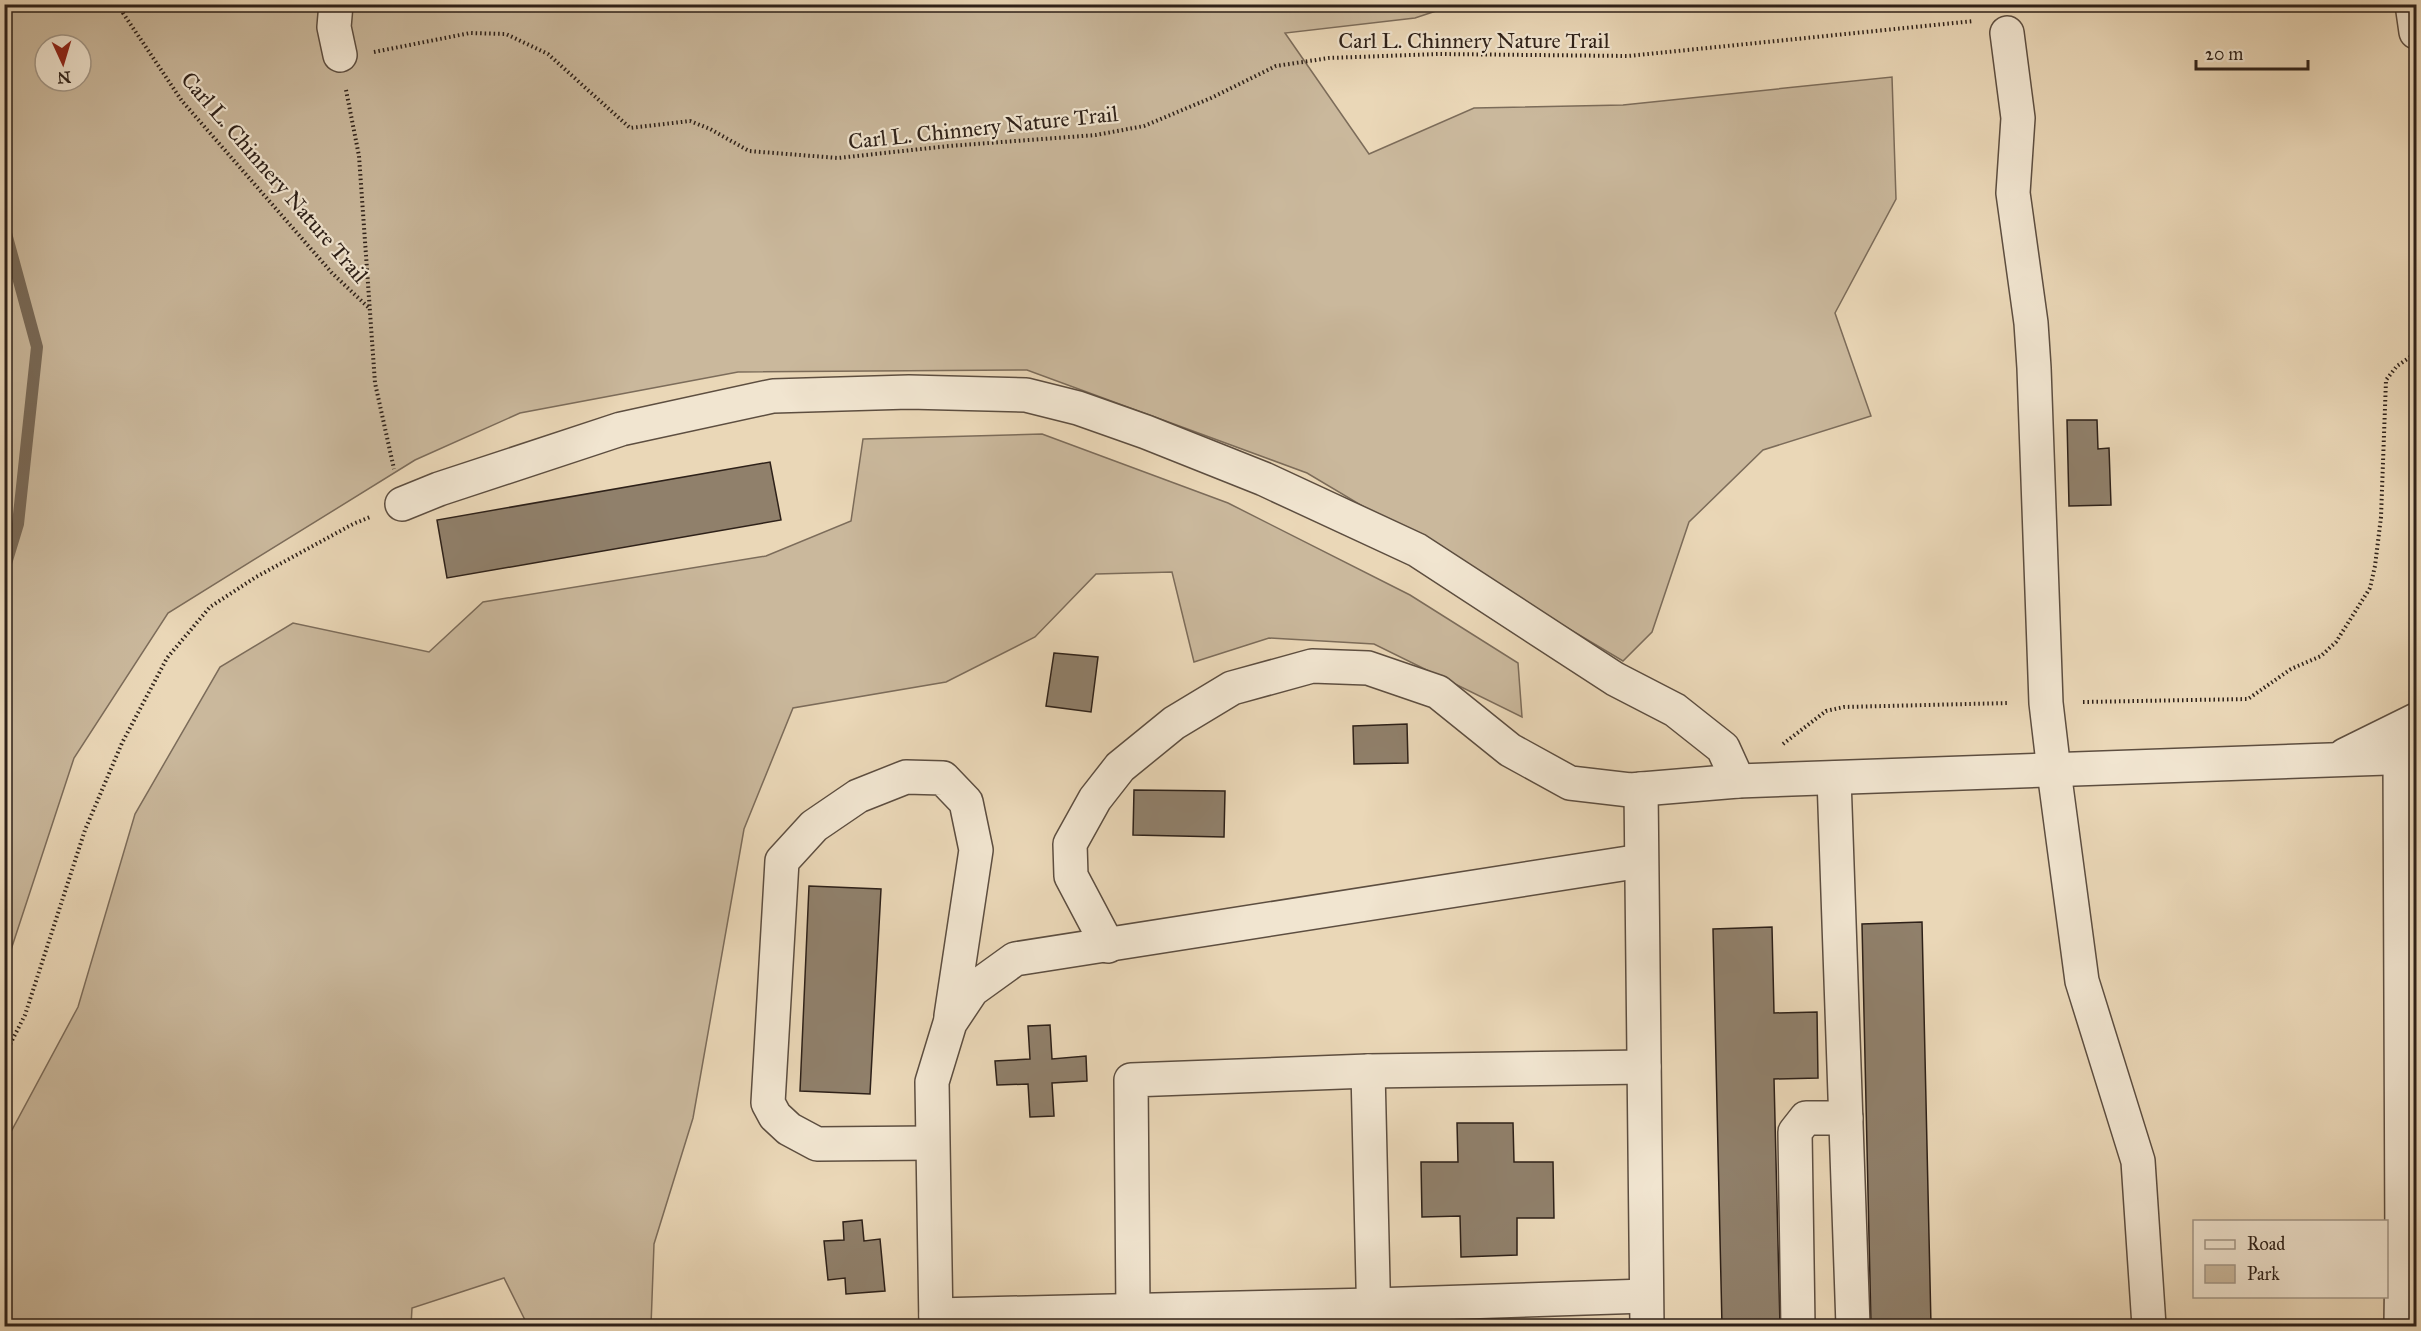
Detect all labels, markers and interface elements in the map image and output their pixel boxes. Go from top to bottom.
street label: Carl L. Chinnery Nature Trail [1338,27,1610,54]
north arrow [33,33,93,93]
scale bar [2196,33,2308,71]
text: 20 m [2205,43,2243,65]
street label: Carl L. Chinnery Nature Trail [175,66,374,289]
text: N [56,68,71,87]
street label: Carl L. Chinnery Nature Trail [847,100,1119,155]
legend [2193,1220,2388,1298]
text: Road [2247,1233,2285,1255]
text: Park [2247,1263,2280,1285]

